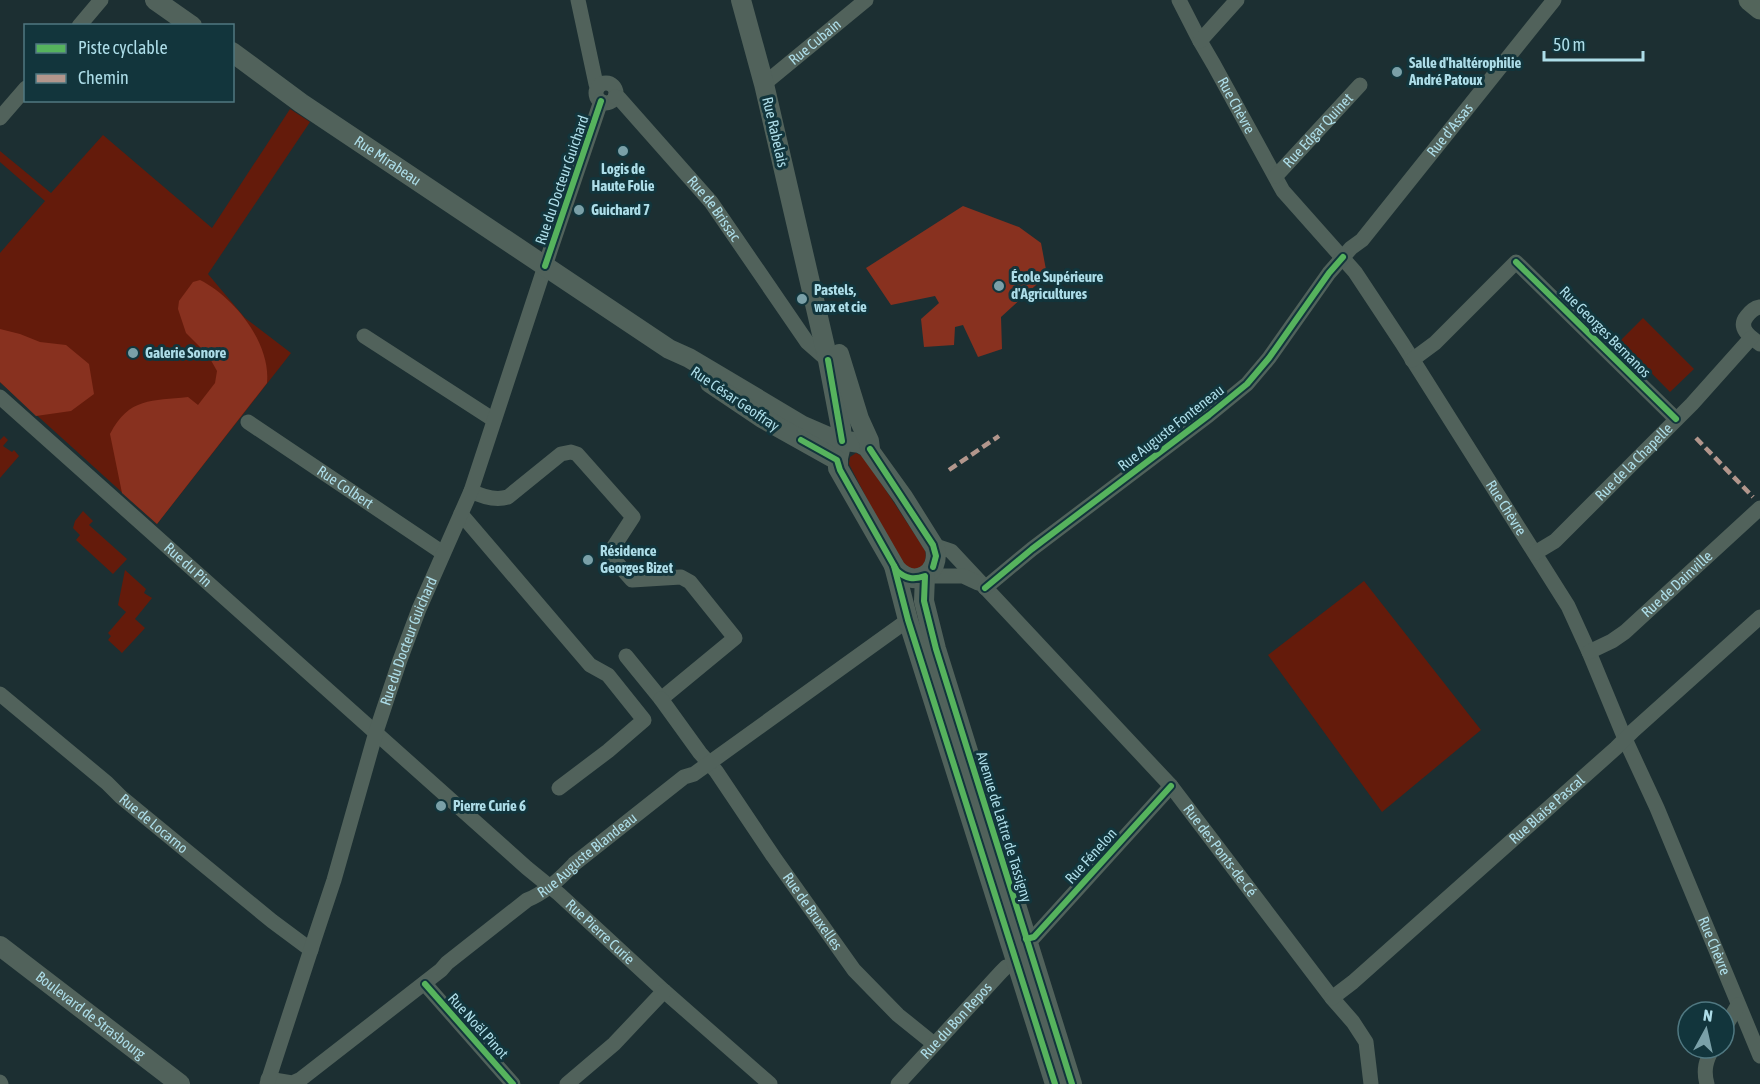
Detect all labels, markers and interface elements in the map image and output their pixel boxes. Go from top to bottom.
street label: Rue Cubain [785,15,844,68]
legend [24,24,234,102]
scale bar [1544,24,1643,62]
text: 50 m [1553,34,1585,55]
text: Piste cyclable [78,37,168,58]
place label: Salle d'haltérophilie André Patoux [1408,54,1521,88]
marker: Salle d'haltérophilie André Patoux [1390,65,1404,79]
text: Chemin [78,67,129,88]
street label: Rue Chèvre [1214,74,1259,137]
street label: Rue Edgar Quinet [1279,90,1356,171]
street label: Rue Rabelais [759,95,792,169]
street label: Rue d'Assas [1423,100,1476,160]
street label: Rue du Docteur Guichard [531,113,592,247]
street label: Rue Mirabeau [351,132,424,189]
marker: Logis de Haute Folie [616,144,630,158]
place label: Logis de Haute Folie [591,160,655,194]
street label: Rue de Brissac [684,172,745,245]
place label: Guichard 7 [591,201,650,218]
marker: Guichard 7 [572,203,586,217]
place label: École Supérieure d'Agricultures [1011,268,1104,302]
marker: École Supérieure d'Agricultures [992,279,1006,293]
place label: Pastels, wax et cie [814,281,867,315]
street label: Rue Georges Bernanos [1556,283,1654,381]
marker: Pastels, wax et cie [795,292,809,306]
place label: Galerie Sonore [145,344,226,361]
marker: Galerie Sonore [126,346,140,360]
street label: Rue César Geoffray [688,363,783,434]
street label: Rue Auguste Fonteneau [1114,381,1227,474]
street label: Rue de la Chapelle [1591,419,1676,504]
street label: Rue Colbert [314,462,377,512]
street label: Rue Chèvre [1483,477,1530,538]
street label: Rue du Pin [161,539,215,590]
place label: Résidence Georges Bizet [600,542,674,576]
street label: Rue de Dainville [1638,547,1716,621]
marker: Résidence Georges Bizet [581,553,595,567]
street label: Rue du Docteur Guichard [376,574,440,708]
street label: Avenue de Lattre de Tassigny [973,749,1036,904]
street label: Rue Blaise Pascal [1505,771,1588,847]
street label: Rue de Locarno [116,790,192,856]
place label: Pierre Curie 6 [453,797,526,814]
marker: Pierre Curie 6 [434,799,448,813]
street label: Rue des Ponts-de-Cé [1180,801,1261,900]
street label: Rue Auguste Blandeau [534,809,640,901]
street label: Rue Fénelon [1061,825,1120,887]
street label: Rue de Bruxelles [779,869,846,953]
street label: Rue Pierre Curie [563,896,638,968]
street label: Rue Chèvre [1695,914,1734,978]
street label: Boulevard de Strasbourg [33,968,149,1063]
street label: Rue du Bon Repos [917,979,995,1062]
street label: Rue Noël Pinot [445,990,512,1062]
north arrow [1676,1000,1736,1060]
text: N [1702,1006,1714,1025]

